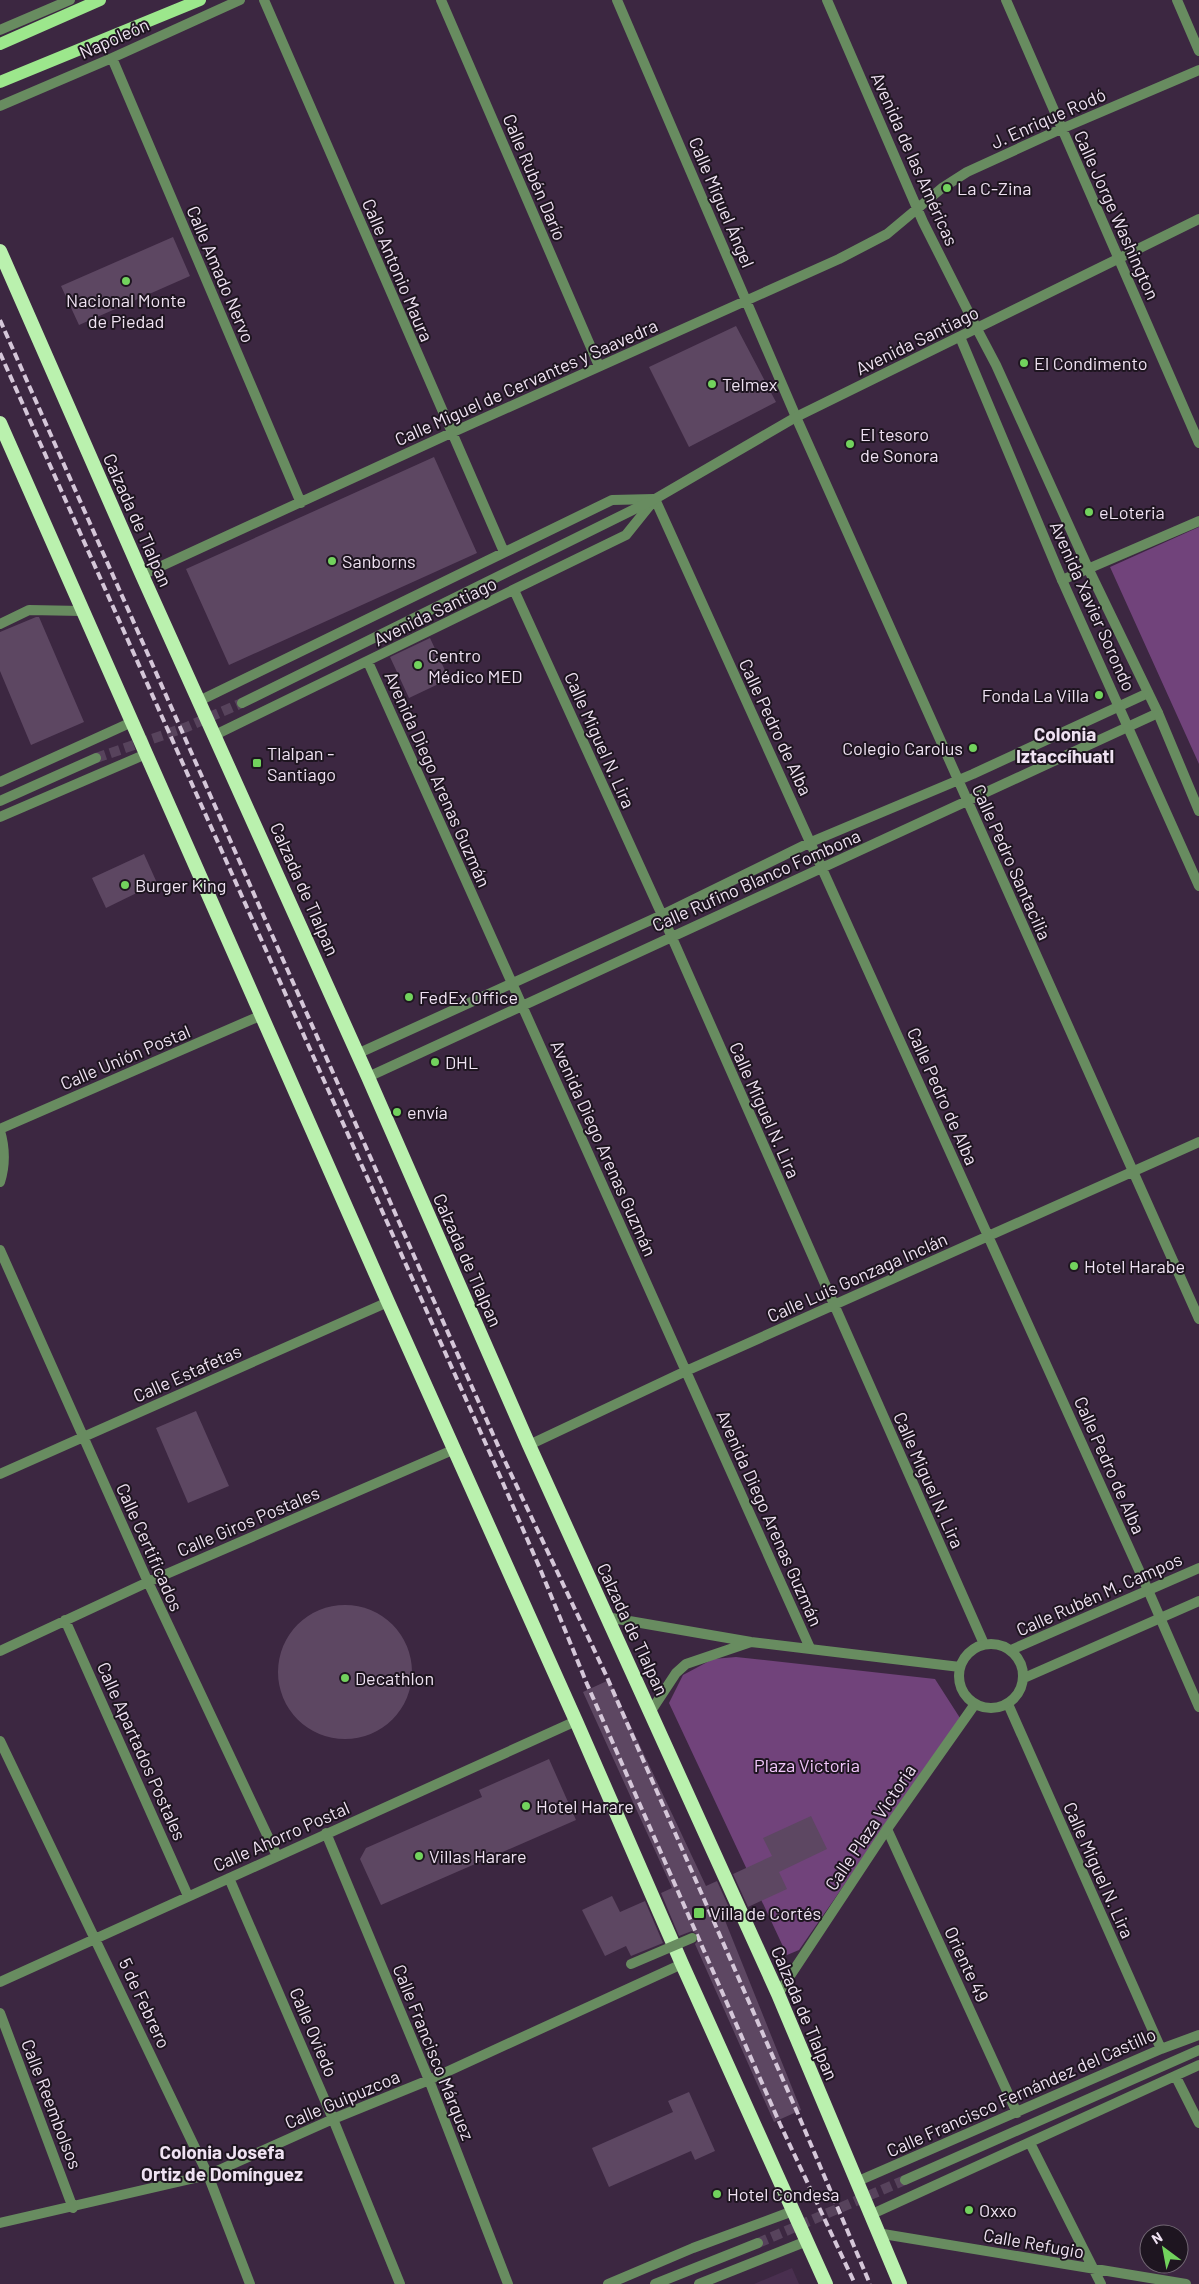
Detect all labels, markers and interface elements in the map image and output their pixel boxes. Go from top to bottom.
street label: Napoleón [76,13,152,63]
street label: Avenida de las Américas [867,69,963,249]
street label: J. Enrique Rodó [987,83,1109,153]
street label: Calle Rubén Darío [498,111,572,243]
street label: Calle Jorge Washington [1070,127,1164,303]
street label: Calle Miguel Ángel [685,133,759,271]
place label: La C-Zina [957,177,1031,199]
marker: La C-Zina [941,182,953,194]
street label: Calle Antonio Maura [358,195,438,345]
street label: Calle Amado Nervo [182,202,260,346]
marker: Nacional Monte de Piedad [120,275,132,287]
place label: Nacional Monte de Piedad [66,289,186,332]
street label: Avenida Santiago [852,301,982,379]
street label: Calle Miguel de Cervantes y Saavedra [391,314,661,450]
place label: El Condimento [1034,352,1148,374]
marker: El Condimento [1018,357,1030,369]
place label: Telmex [722,373,778,395]
marker: Telmex [706,378,718,390]
place label: El tesoro de Sonora [860,423,938,466]
marker: El tesoro de Sonora [844,438,856,450]
street label: Calzada de Tlalpan [99,450,177,590]
place label: eLoteria [1099,501,1165,523]
marker: eLoteria [1083,506,1095,518]
street label: Avenida Xavier Sorondo [1046,518,1140,694]
place label: Sanborns [342,550,416,572]
marker: Sanborns [326,555,338,567]
street label: Avenida Santiago [370,572,500,650]
place label: Centro Médico MED [428,644,522,687]
street label: Calle Pedro de Alba [735,655,817,799]
marker: Centro Médico MED [412,659,424,671]
street label: Avenida Diego Arenas Guzmán [380,668,496,890]
street label: Calle Miguel N. Lira [560,668,640,812]
place label: Fonda La Villa [982,684,1089,706]
marker: Fonda La Villa [1093,689,1105,701]
district label: Colonia Iztaccíhuatl [1016,722,1114,767]
place label: Colegio Carolus [842,737,963,759]
place label: Tlalpan - Santiago [267,742,336,785]
marker: Colegio Carolus [967,742,979,754]
marker: Tlalpan - Santiago [251,757,263,769]
street label: Calle Pedro Santacilia [968,781,1056,943]
street label: Calzada de Tlalpan [266,819,344,959]
street label: Calle Rufino Blanco Fombona [648,824,864,936]
place label: Burger King [135,874,226,896]
marker: Burger King [119,879,131,891]
place label: FedEx Office [419,986,518,1008]
marker: FedEx Office [403,991,415,1003]
street label: Calle Unión Postal [57,1020,193,1094]
street label: Calle Pedro de Alba [903,1024,983,1168]
street label: Avenida Diego Arenas Guzmán [546,1037,662,1259]
street label: Calle Miguel N. Lira [725,1038,805,1182]
place label: DHL [445,1051,478,1073]
marker: DHL [429,1056,441,1068]
place label: envía [407,1101,448,1123]
marker: envía [391,1106,403,1118]
street label: Calzada de Tlalpan [429,1190,507,1330]
street label: Calle Luis Gonzaga Inclán [763,1227,951,1327]
place label: Hotel Harabe [1084,1255,1185,1277]
marker: Hotel Harabe [1068,1260,1080,1272]
street label: Calle Estafetas [129,1339,245,1407]
street label: Calle Pedro de Alba [1070,1393,1150,1537]
street label: Avenida Diego Arenas Guzmán [712,1407,828,1629]
street label: Calle Miguel N. Lira [889,1408,969,1552]
street label: Calle Certificados [112,1480,188,1614]
street label: Calle Giros Postales [174,1481,322,1561]
street label: Calle Rubén M. Campos [1013,1547,1185,1641]
street label: Calzada de Tlalpan [593,1559,673,1699]
street label: Calle Apartados Postales [93,1658,191,1844]
place label: Decathlon [355,1667,434,1689]
marker: Decathlon [339,1672,351,1684]
park label: Plaza Victoria [754,1754,860,1776]
street label: Calle Plaza Victoria [820,1760,920,1894]
place label: Hotel Harare [536,1795,634,1817]
street label: Calle Ahorro Postal [209,1796,353,1876]
street label: Calle Miguel N. Lira [1059,1798,1139,1942]
marker: Hotel Harare [520,1800,532,1812]
place label: Villas Harare [429,1845,527,1867]
marker: Villas Harare [413,1850,425,1862]
place label: Villa de Cortés [710,1902,821,1924]
marker: Villa de Cortés [692,1906,706,1920]
street label: Oriente 49 [940,1923,994,2005]
street label: Calzada de Tlalpan [767,1943,843,2083]
street label: 5 de Febrero [115,1954,175,2052]
street label: Calle Francisco Márquez [389,1961,479,2143]
street label: Calle Oviedo [285,1984,343,2080]
street label: Calle Francisco Fernández del Castillo [883,2023,1159,2161]
street label: Calle Reembolsos [17,2036,87,2172]
street label: Calle Guipuzcoa [281,2065,403,2133]
district label: Colonia Josefa Ortiz de Domínguez [141,2140,303,2185]
place label: Hotel Condesa [727,2183,840,2205]
marker: Hotel Condesa [711,2188,723,2200]
place label: Oxxo [979,2199,1017,2221]
marker: Oxxo [963,2204,975,2216]
street label: Calle Refugio [982,2223,1086,2263]
north arrow [1139,2224,1189,2274]
text: N [1148,2228,1165,2247]

